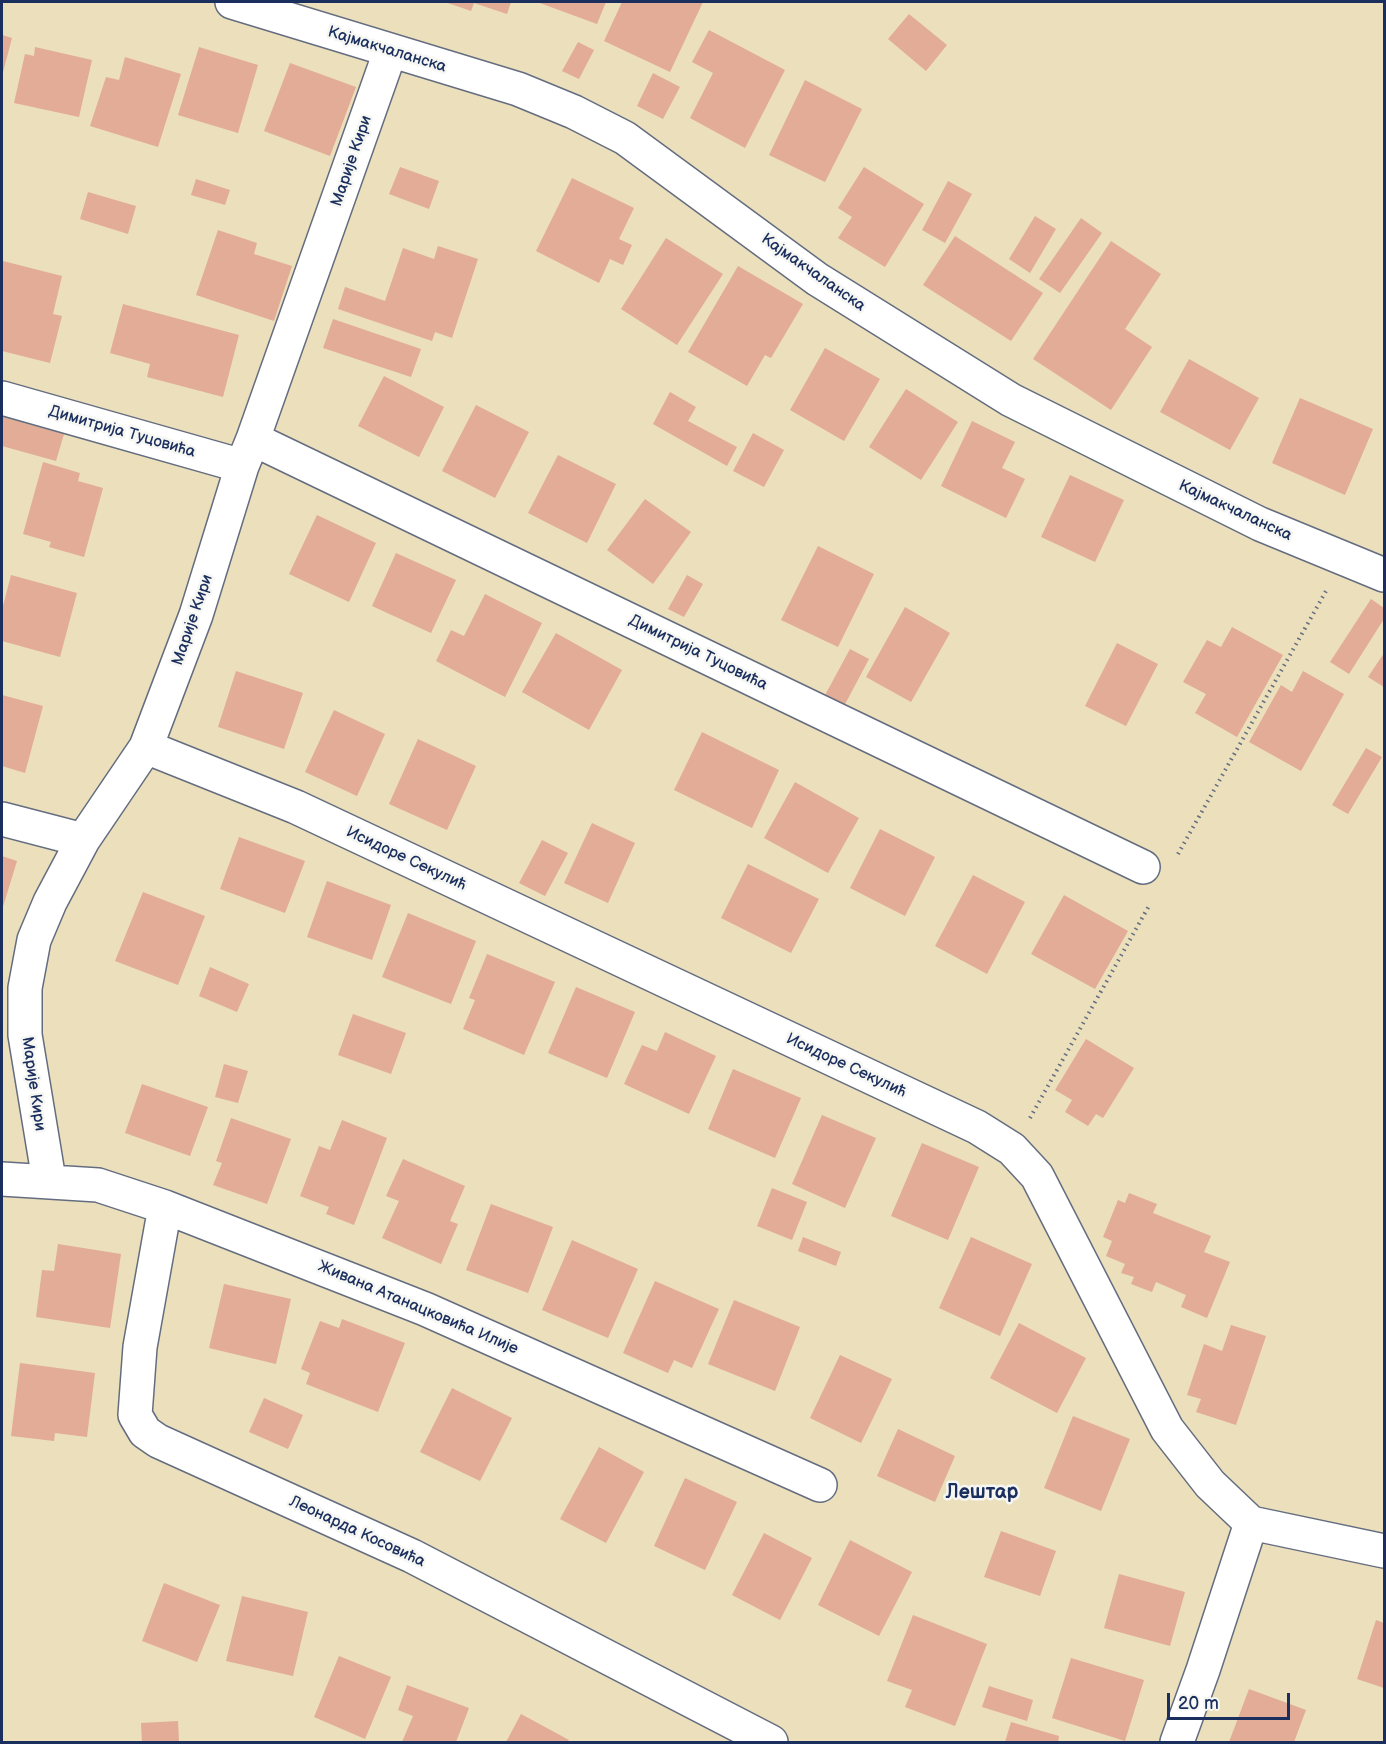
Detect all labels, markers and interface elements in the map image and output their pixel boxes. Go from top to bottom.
street label: Кајмакчаланска [325,23,449,77]
street label: Марије Кири [327,113,377,209]
street label: Кајмакчаланска [757,230,869,316]
street label: Димитрија Туцовића [46,402,198,462]
street label: Кајмакчаланска [1175,476,1295,546]
street label: Марије Кири [168,572,218,668]
street label: Димитрија Туцовића [626,611,770,695]
street label: Исидоре Секулић [343,823,469,895]
street label: Исидоре Секулић [783,1030,909,1102]
street label: Марије Кири [17,1036,49,1132]
street label: Живана Атанацковића Илије [315,1257,521,1359]
district label: Лештар [946,1481,1018,1505]
street label: Леонарда Косовића [286,1492,428,1572]
scale bar [1170,1681,1293,1719]
text: 20 m [1178,1693,1219,1714]

